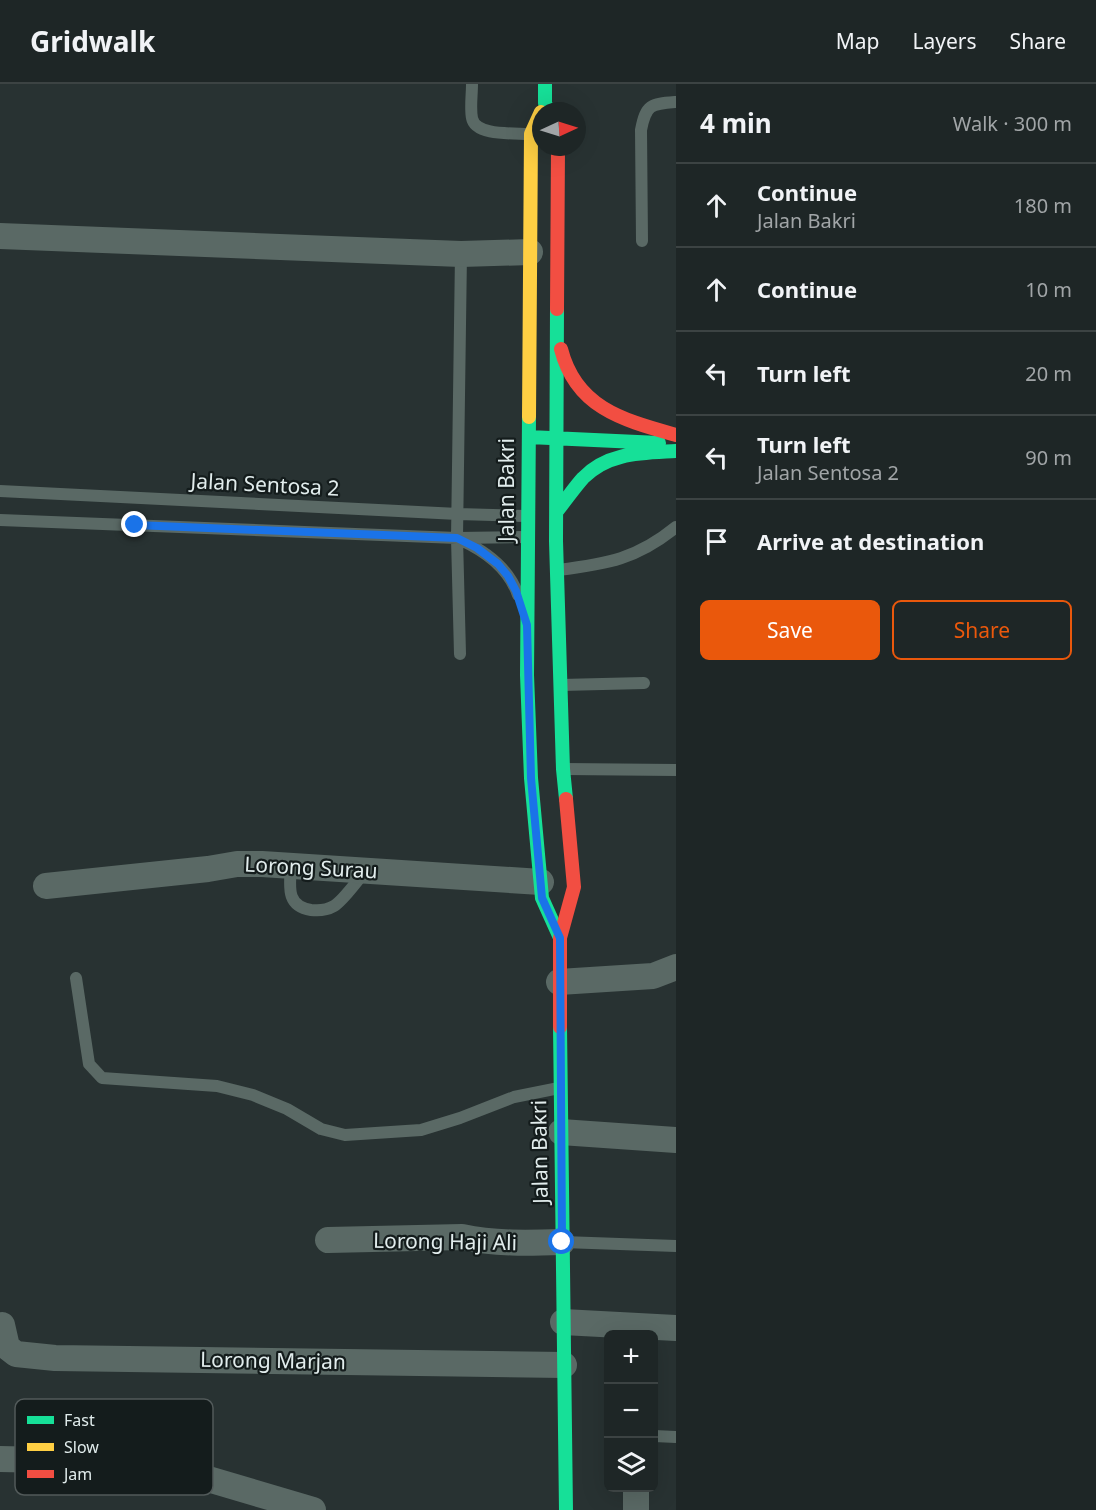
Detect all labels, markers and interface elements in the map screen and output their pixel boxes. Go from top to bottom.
text: Gridwalk [30,22,155,60]
text: Map [836,27,880,55]
text: Layers [913,27,977,55]
text: Share [1010,27,1066,55]
north arrow [532,102,586,156]
text: 4 min [700,105,772,141]
text: Walk · 300 m [953,110,1072,137]
text: Continue [757,177,857,207]
icon: ahead [700,189,733,222]
text: 180 m [1014,192,1072,219]
text: Jalan Bakri [757,207,856,234]
icon: ahead [700,273,733,306]
text: Continue [757,274,857,304]
text: 10 m [1025,276,1072,303]
icon: left [700,357,733,390]
text: Turn left [757,358,851,388]
text: 20 m [1025,360,1072,387]
text: Turn left [757,429,851,459]
street label: Jalan Bakri [492,438,520,544]
icon: left [700,441,733,474]
text: 90 m [1025,444,1072,471]
text: Jalan Sentosa 2 [757,459,899,486]
street label: Jalan Sentosa 2 [188,466,340,502]
route end [121,511,147,537]
icon: arrive [700,525,733,558]
text: Arrive at destination [757,526,984,556]
button: Save [700,600,880,660]
button: Share [892,600,1072,660]
street label: Lorong Surau [244,850,378,884]
street label: Jalan Bakri [524,1100,554,1206]
street label: Lorong Haji Ali [373,1226,517,1256]
route start [548,1228,574,1254]
map controls [604,1330,658,1492]
button: + [604,1330,658,1384]
street label: Lorong Marjan [200,1345,346,1375]
button: − [604,1384,658,1438]
legend [15,1399,213,1495]
text: Fast [64,1409,95,1431]
text: Slow [64,1436,99,1458]
button: layers [604,1438,658,1492]
text: Jam [62,1463,92,1485]

